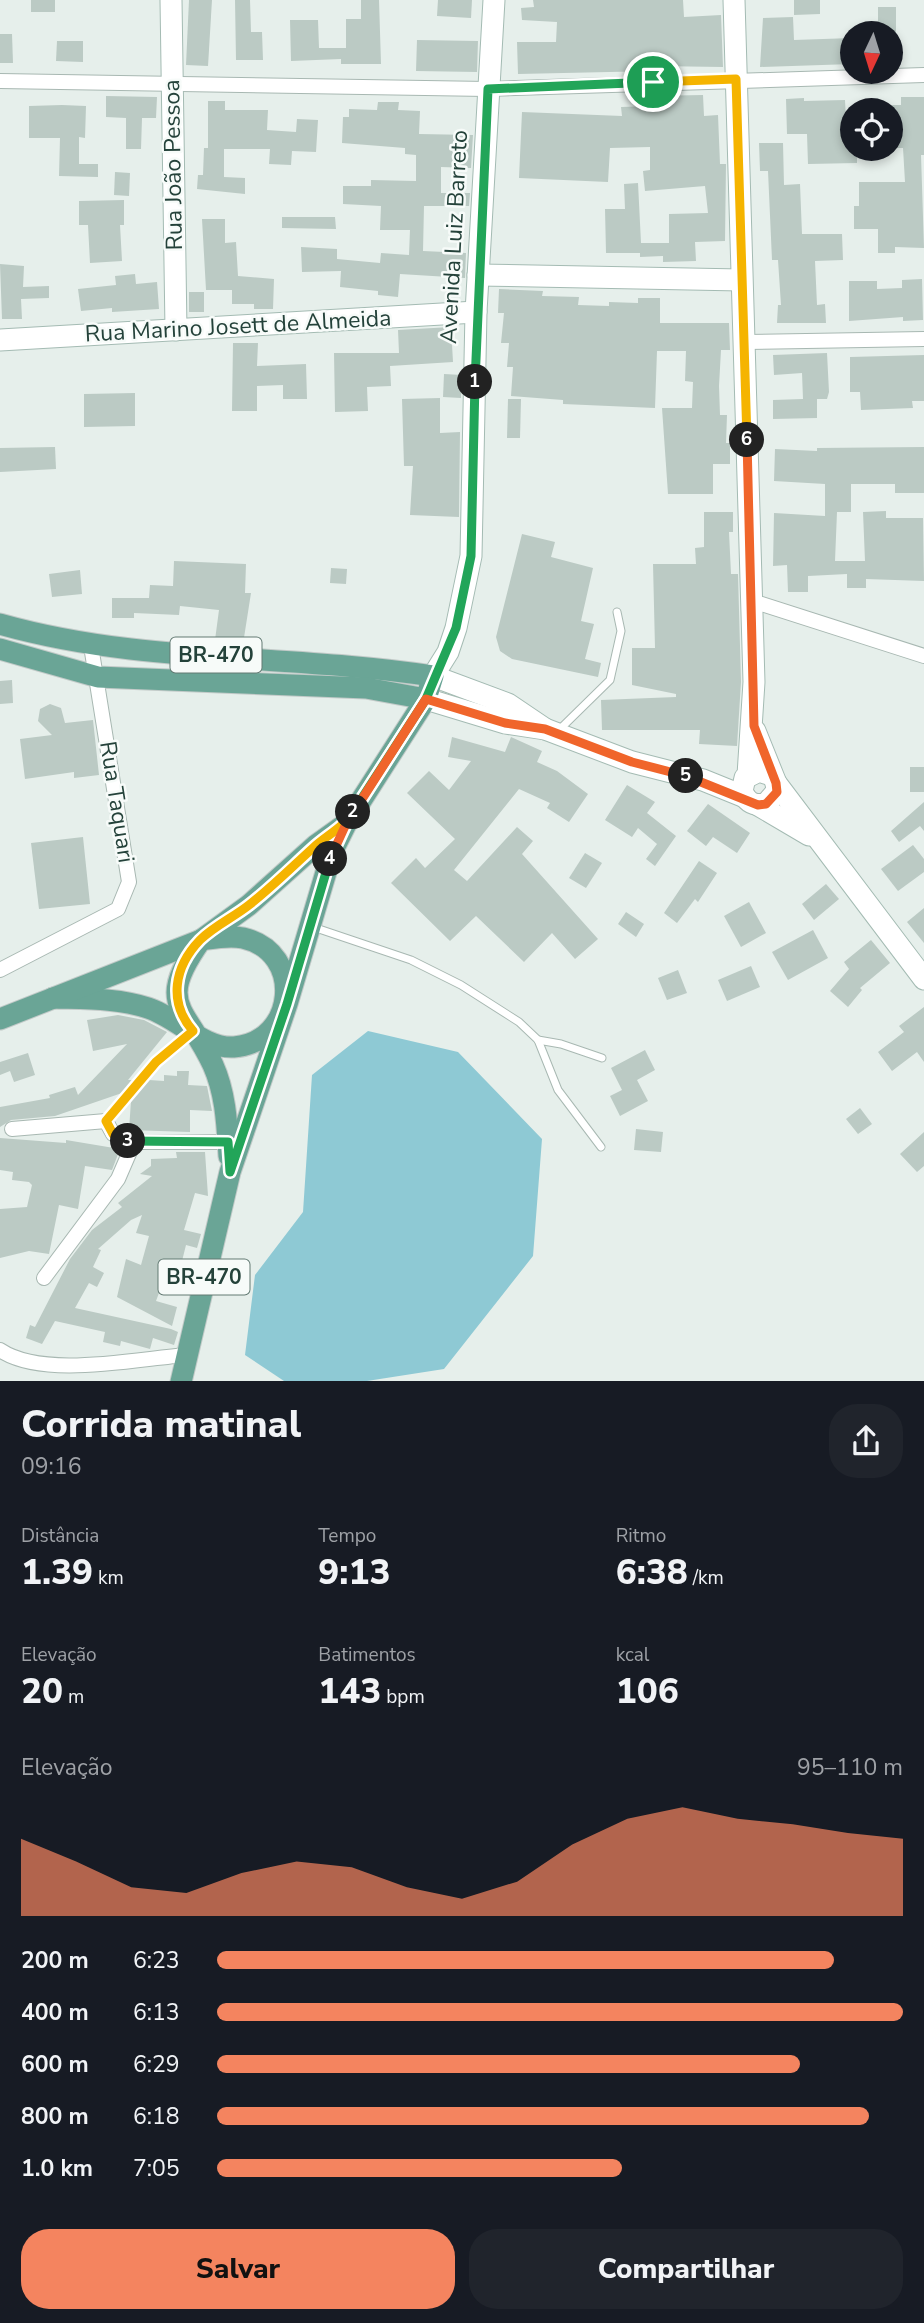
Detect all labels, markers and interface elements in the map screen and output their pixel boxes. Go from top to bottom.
north arrow [840,21,903,84]
map controls [840,21,903,161]
pin [623,52,683,112]
icon: arrive [634,63,672,101]
street label: Rua João Pessoa [156,79,190,251]
button: locate [840,98,903,161]
street label: Avenida Luiz Barreto [433,129,475,345]
street label: Rua Marino Josett de Almeida [84,302,392,350]
pin: 1 [458,364,492,400]
text: 1 [469,368,480,394]
pin: 6 [730,422,764,458]
text: 6 [741,426,752,452]
road number: BR-470 [170,638,262,672]
street label: Rua Taquari [92,739,142,865]
pin: 5 [668,758,704,794]
text: 5 [680,762,691,788]
pin: 2 [336,794,370,830]
text: 2 [347,798,358,824]
pin: 4 [312,842,348,876]
text: 4 [324,845,335,871]
pin: 3 [110,1124,146,1158]
text: 3 [122,1127,133,1153]
road number: BR-470 [158,1260,249,1294]
text: Corrida matinal [21,1399,301,1450]
button: share [829,1404,903,1478]
text: 09:16 [21,1451,81,1482]
text: Distância [21,1523,99,1549]
text: Tempo [318,1523,376,1549]
text: Ritmo [616,1523,666,1549]
text: 1.39 [21,1549,93,1596]
text: 9:13 [318,1549,390,1596]
text: 6:38 [616,1549,688,1596]
text: km [93,1565,124,1591]
text: /km [688,1565,724,1591]
text: Elevação [21,1642,97,1668]
text: Batimentos [318,1642,416,1668]
text: kcal [616,1642,649,1668]
text: 20 [21,1668,63,1715]
text: 143 [318,1668,381,1715]
text: 106 [616,1668,679,1715]
text: m [63,1684,84,1710]
text: bpm [381,1684,425,1710]
text: Elevação [21,1752,113,1783]
text: 95–110 m [797,1752,903,1783]
text: 200 m [21,1945,89,1976]
text: 6:23 [133,1945,180,1976]
text: 400 m [21,1997,89,2028]
text: 6:13 [133,1997,180,2028]
text: 600 m [21,2049,89,2080]
text: 6:29 [133,2049,180,2080]
text: 800 m [21,2101,89,2132]
text: 6:18 [133,2101,180,2132]
text: 1.0 km [21,2153,93,2184]
text: 7:05 [133,2153,180,2184]
button: Salvar [21,2229,455,2309]
button: Compartilhar [469,2229,903,2309]

